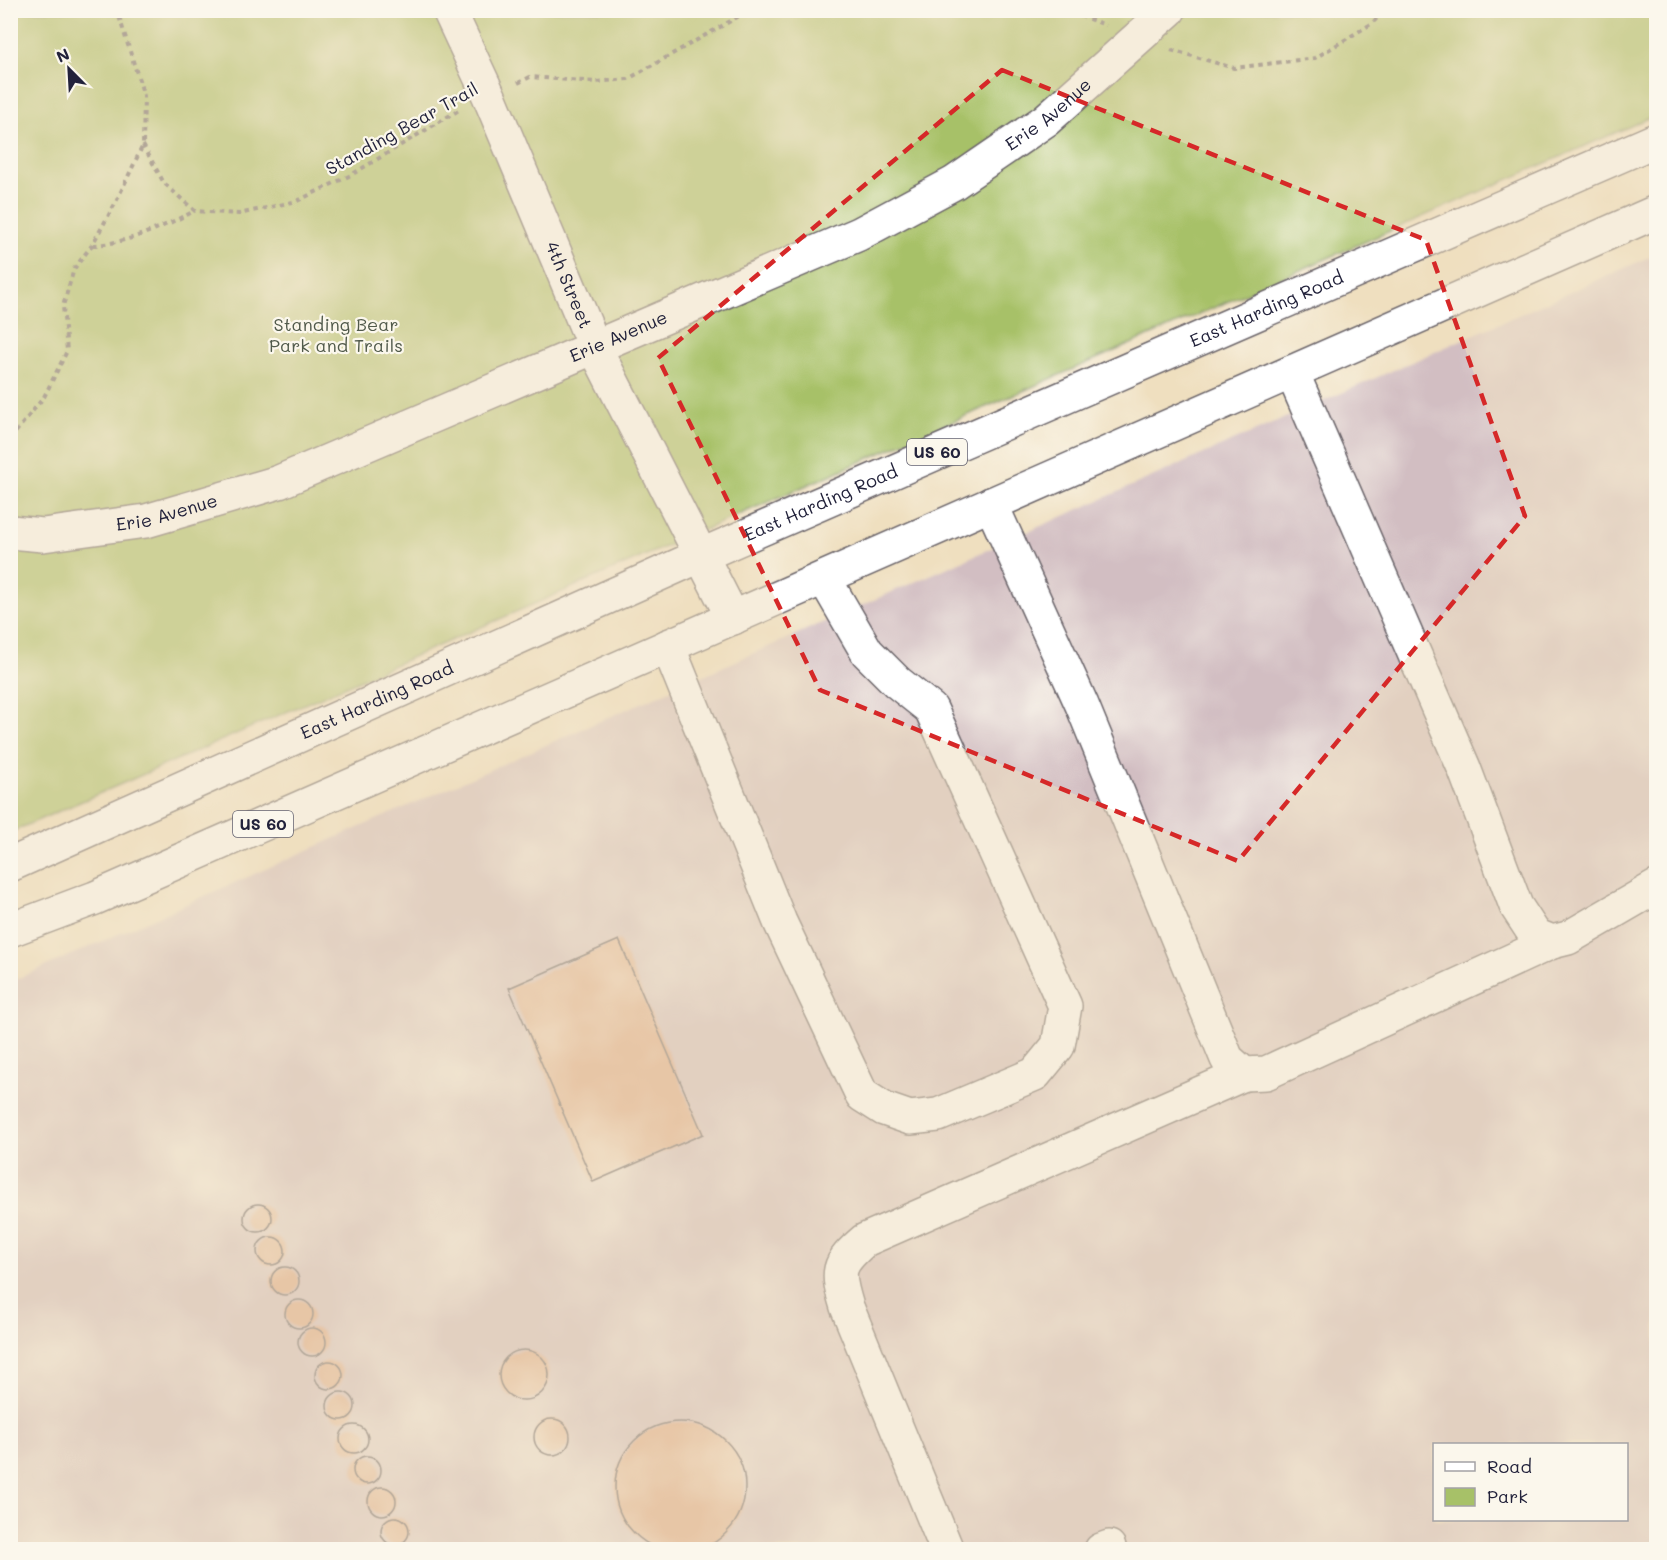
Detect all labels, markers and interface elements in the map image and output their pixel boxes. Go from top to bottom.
north arrow [39,39,99,99]
text: N [53,43,73,67]
street label: Erie Avenue [1000,72,1096,156]
street label: Standing Bear Trail [321,76,482,180]
street label: 4th Street [541,238,598,332]
street label: East Harding Road [1186,265,1347,352]
street label: Erie Avenue [566,304,671,367]
park label: Standing Bear Park and Trails [269,312,403,357]
road number: US 60 [907,439,967,465]
street label: East Harding Road [740,458,901,546]
street label: Erie Avenue [114,488,220,536]
street label: East Harding Road [296,655,457,744]
road number: US 60 [233,811,293,837]
legend [1433,1443,1628,1521]
text: Road [1487,1454,1532,1478]
text: Park [1487,1484,1528,1508]

